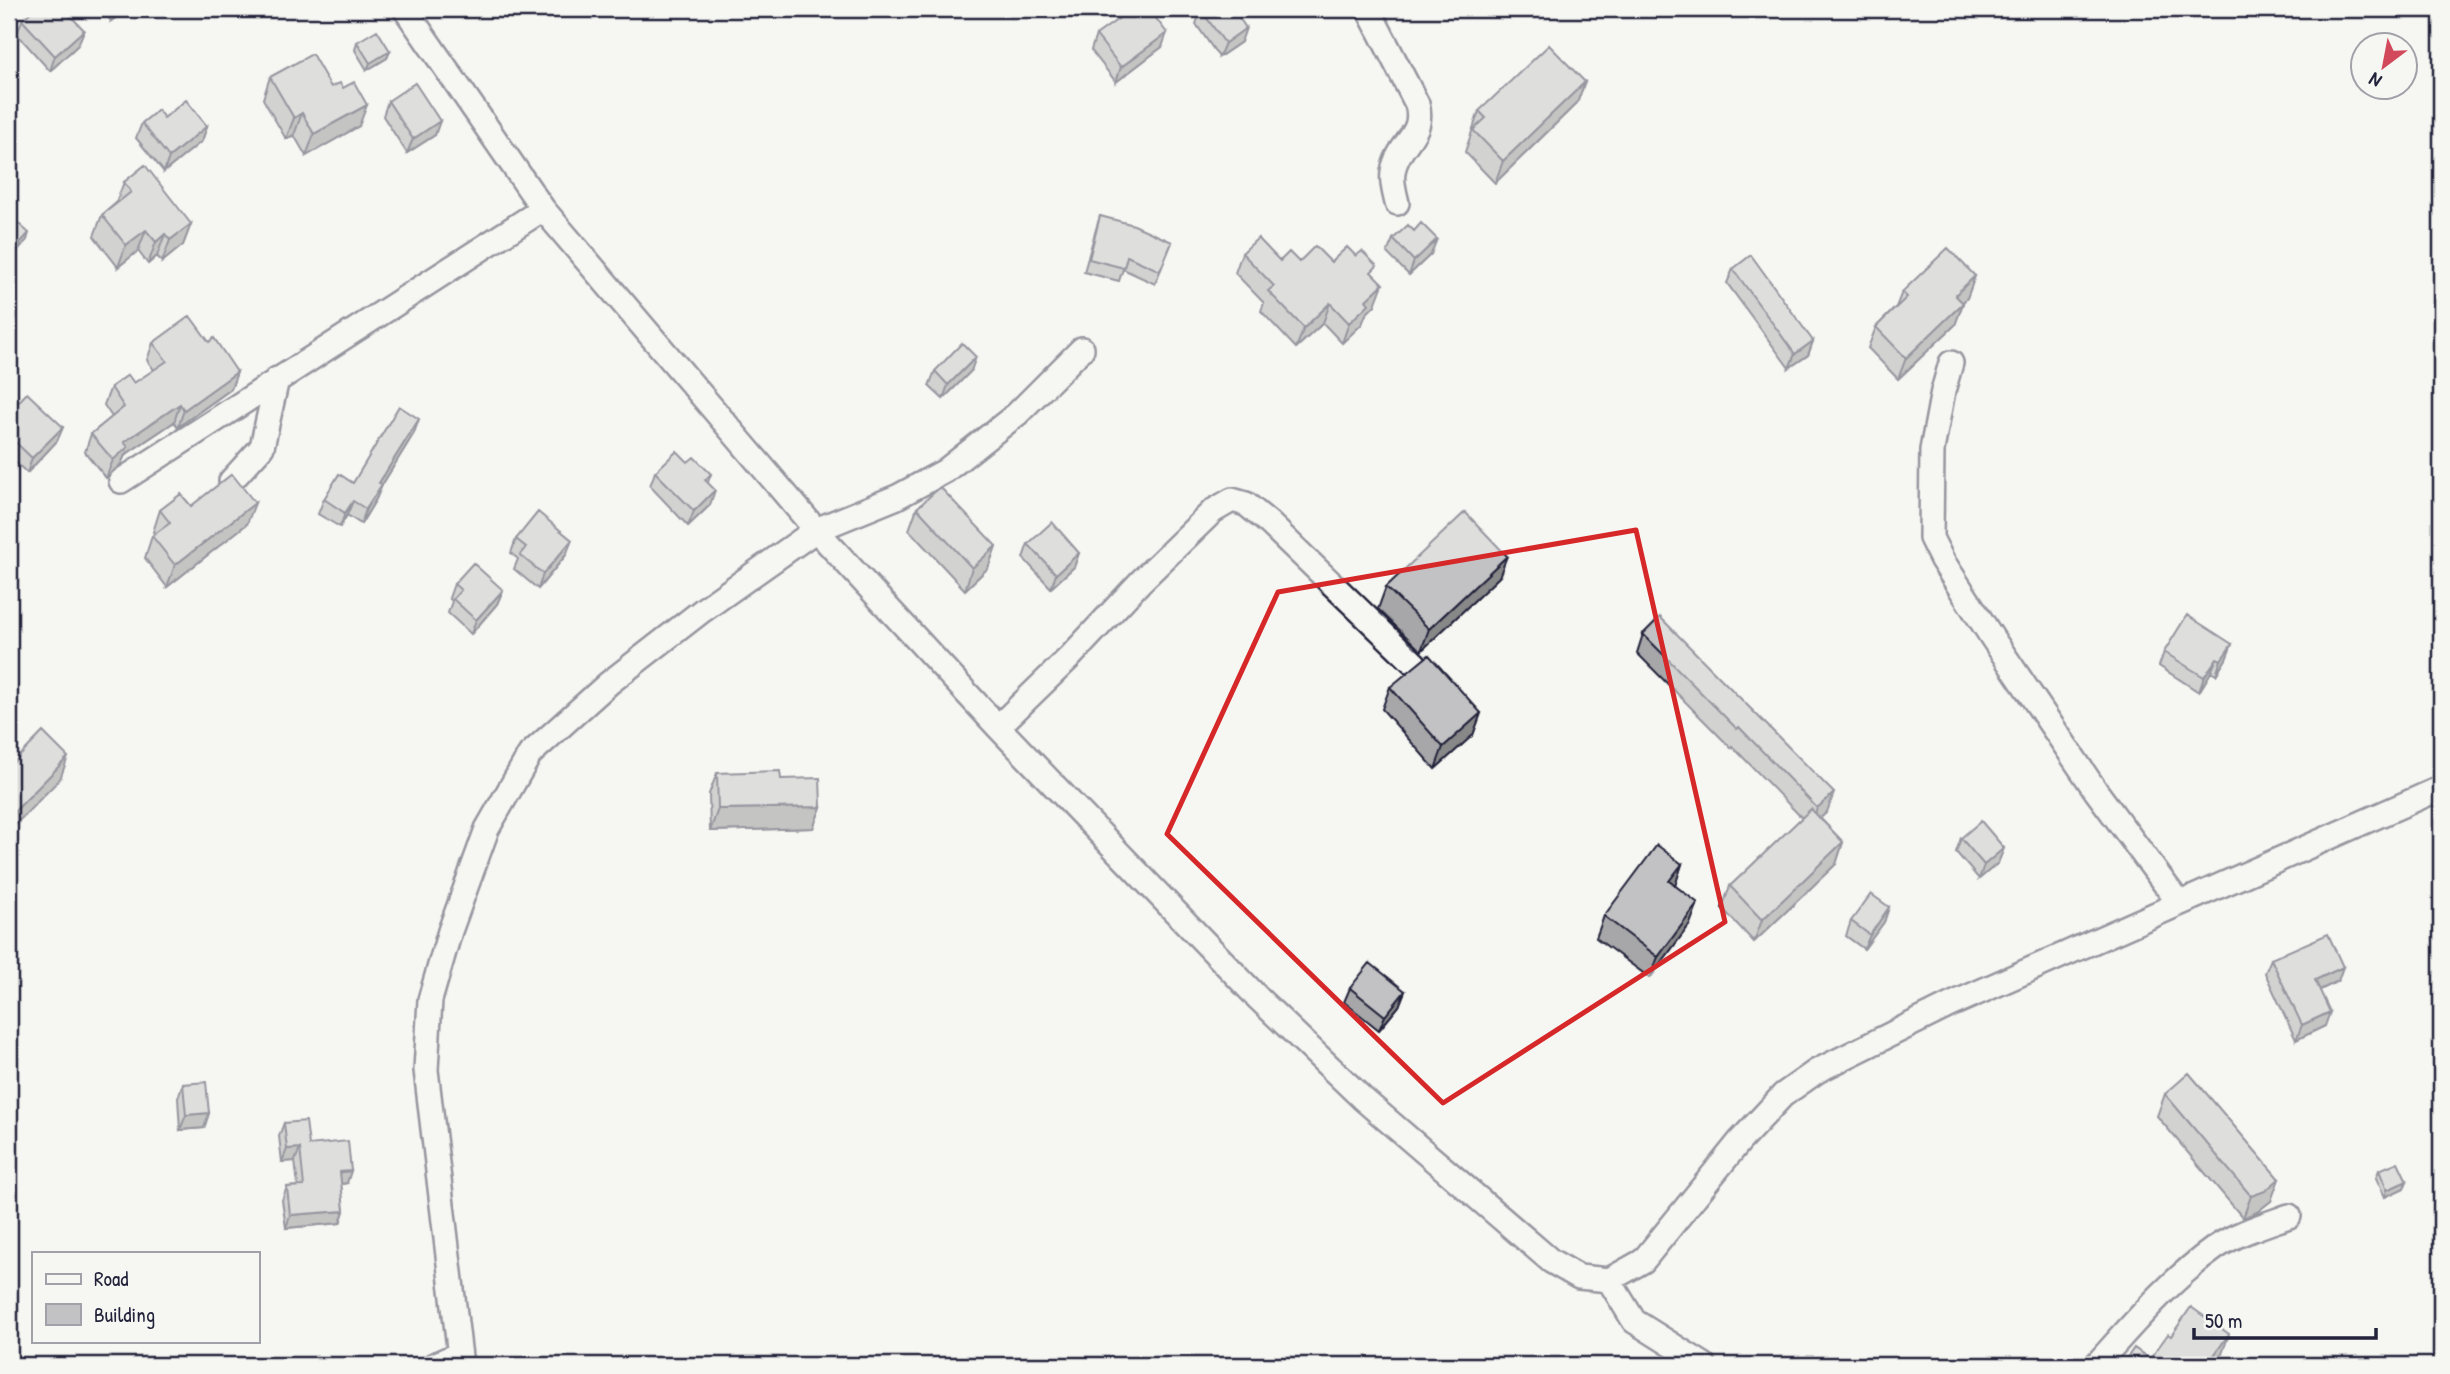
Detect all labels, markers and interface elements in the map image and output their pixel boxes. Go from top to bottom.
north arrow [2348,32,2418,102]
text: N [2364,67,2386,94]
legend [32,1252,259,1342]
text: Road [94,1264,128,1293]
scale bar [2194,1297,2376,1341]
text: Building [94,1300,155,1329]
text: 50 m [2205,1306,2242,1335]

